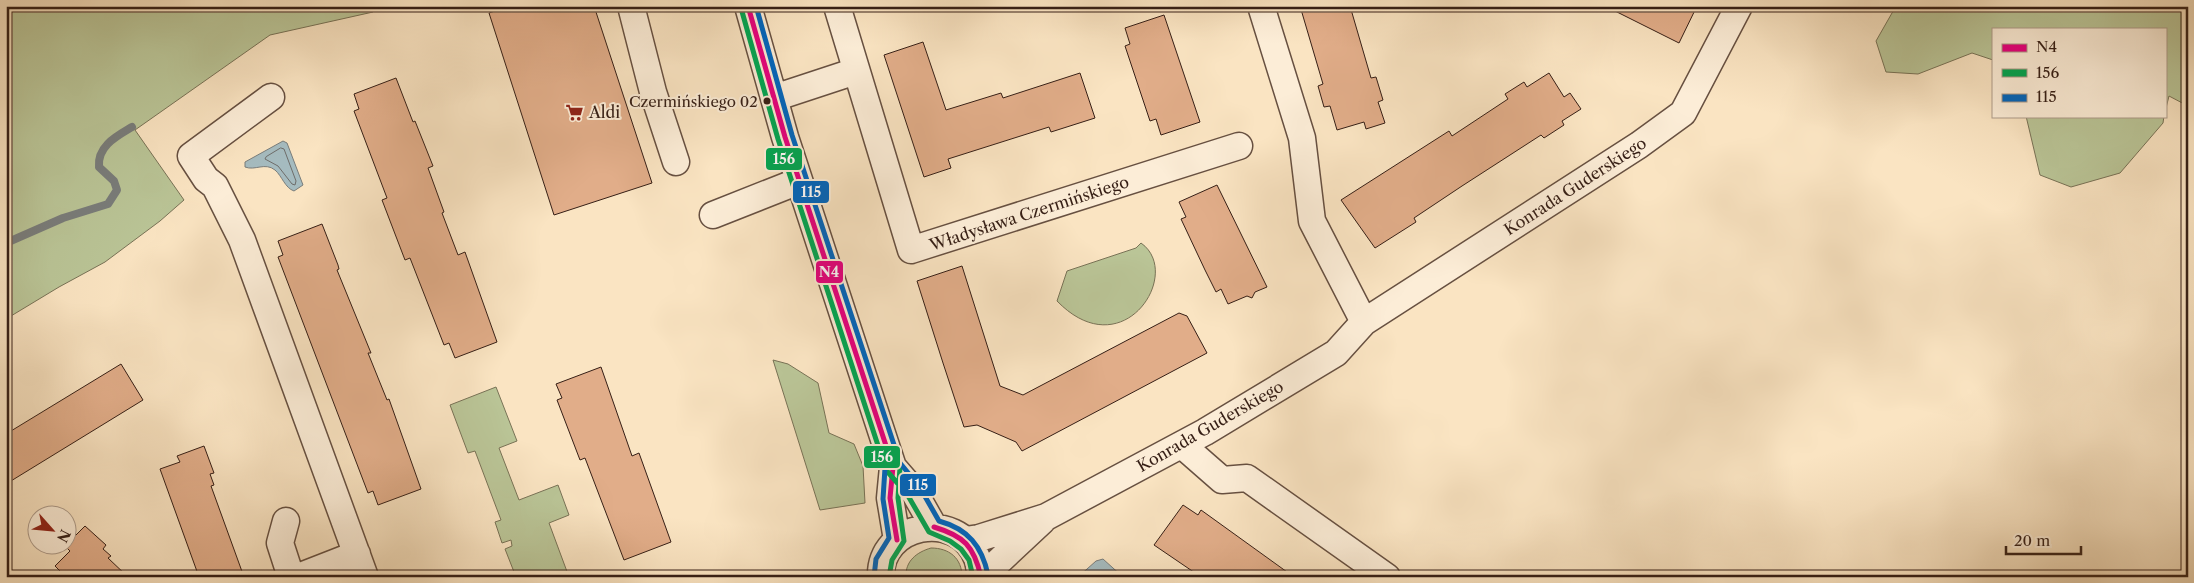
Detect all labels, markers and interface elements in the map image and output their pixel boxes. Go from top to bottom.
legend [1992,28,2166,118]
text: N4 [2036,37,2057,56]
text: 156 [2036,63,2059,82]
text: 115 [2036,87,2057,106]
place label: Czermińskiego 02 [629,92,758,111]
marker: Czermińskiego 02 [762,96,772,106]
supermarket icon: Aldi [565,102,585,122]
place label: Aldi [588,102,620,122]
street label: Konrada Guderskiego [1500,132,1650,239]
line badge: 156 [765,147,803,171]
text: 156 [773,150,795,168]
street label: Władysława Czermińskiego [926,171,1131,255]
line badge: 115 [792,180,830,204]
text: 115 [801,183,821,201]
line badge: N4 [815,260,844,284]
text: N4 [819,263,839,281]
street label: Konrada Guderskiego [1133,376,1287,476]
line badge: 156 [863,445,901,469]
text: 156 [871,448,893,466]
line badge: 115 [899,473,937,497]
text: 115 [908,476,928,494]
north arrow [28,506,78,556]
scale bar [2006,523,2082,555]
text: N [53,526,74,545]
text: 20 m [2014,531,2050,550]

